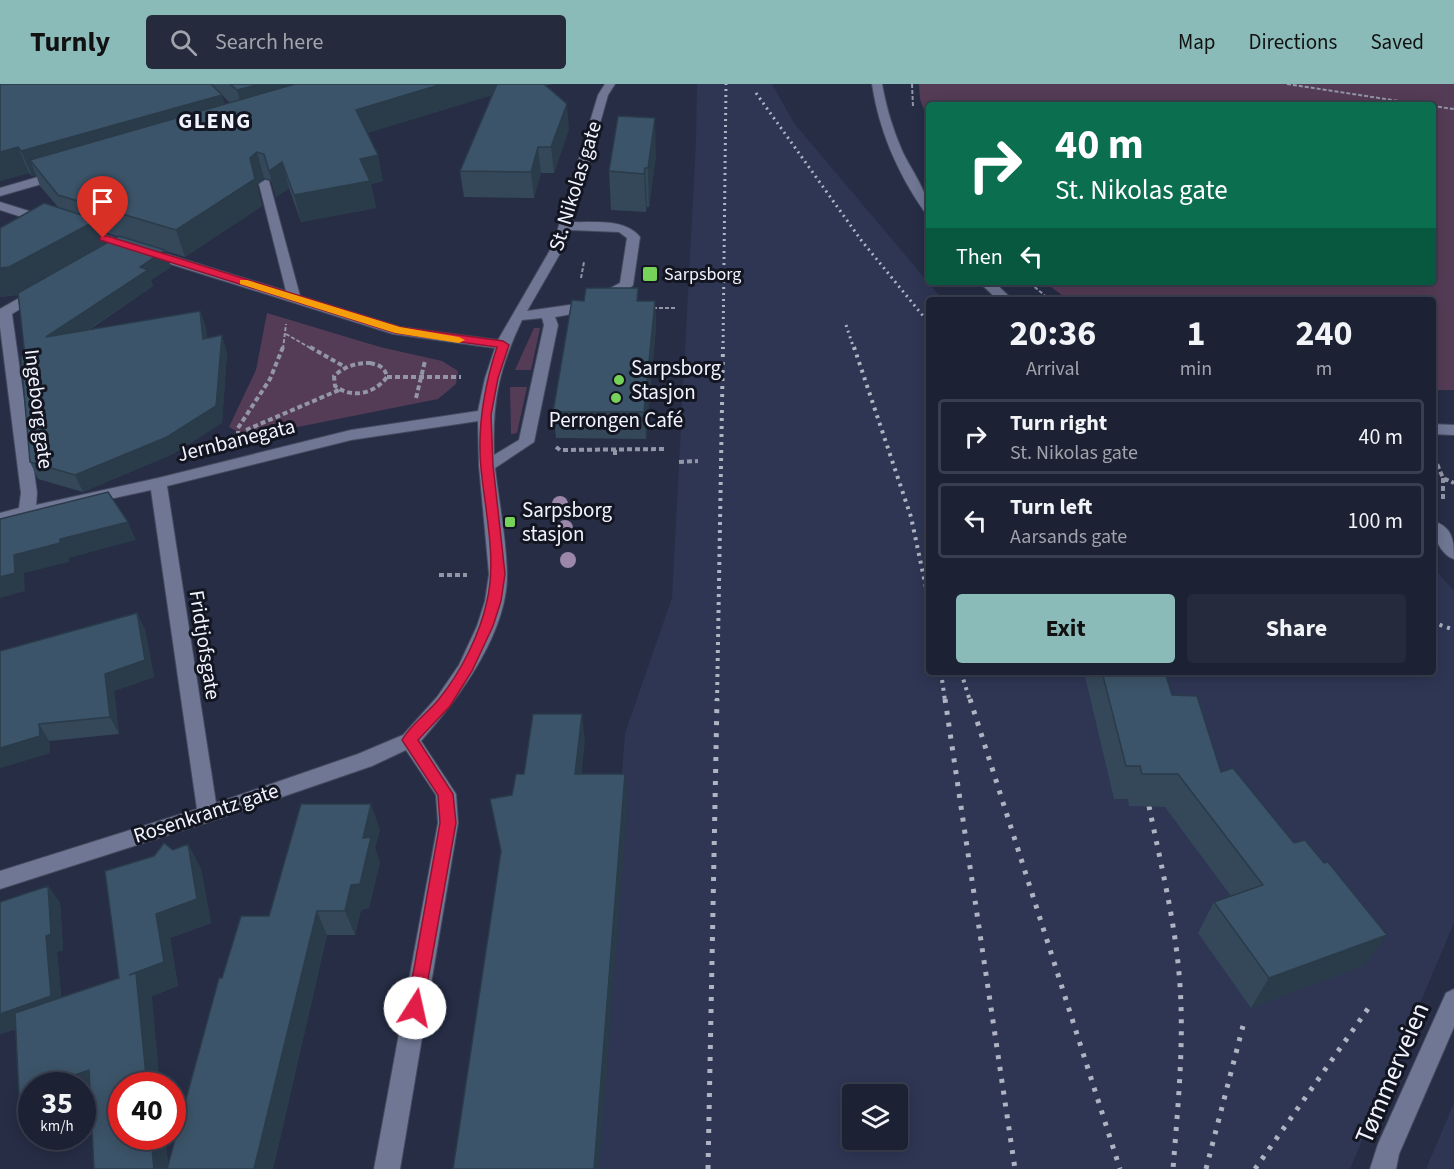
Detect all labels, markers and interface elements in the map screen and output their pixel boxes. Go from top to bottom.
search box [146,15,566,69]
text: Turnly [30,22,110,62]
icon: search [167,26,200,59]
text: Search here [215,26,324,58]
text: Map [1178,27,1216,57]
text: Directions [1249,27,1337,57]
text: Saved [1370,27,1424,57]
district label: GLENG [178,105,252,137]
text: 40 m [1055,115,1144,175]
street label: St. Nikolas gate [541,117,609,255]
icon: right [956,126,1034,204]
text: St. Nikolas gate [1055,171,1228,210]
pin [77,176,128,238]
icon: arrive [86,185,119,218]
icon: left [1015,240,1048,273]
text: Then [956,241,1003,273]
place label: Sarpsborg [664,262,741,287]
marker: Sarpsborg [641,265,659,283]
text: 20:36 [1009,308,1096,359]
text: 1 [1186,308,1205,359]
text: 240 [1296,308,1353,359]
street label: Ingeborg gate [17,347,61,471]
place label: Sarpsborg Stasjon [631,353,722,407]
text: Arrival [1026,355,1080,383]
text: min [1180,355,1212,383]
text: m [1316,355,1332,383]
marker: Sarpsborg Stasjon [612,373,626,387]
marker: Perrongen Café [609,391,623,405]
place label: Perrongen Café [549,405,683,435]
text: Turn right [1010,407,1107,439]
street label: Jernbanegata [174,411,298,469]
icon: right [959,420,992,453]
text: 40 m [1358,421,1403,453]
text: St. Nikolas gate [1010,439,1138,467]
text: Turn left [1010,491,1092,523]
place label: Sarpsborg stasjon [522,495,613,549]
icon: left [959,504,992,537]
text: 100 m [1348,505,1403,537]
marker: Sarpsborg stasjon [503,515,517,529]
text: Aarsands gate [1010,523,1127,551]
street label: Fridtjofsgate [182,588,228,702]
button: Exit [956,594,1175,663]
button: Share [1187,594,1406,663]
street label: Rosenkrantz gate [130,775,282,851]
position arrow [383,976,447,1040]
street label: Tømmerveien [1346,997,1438,1149]
speed limit sign: 40 [108,1072,186,1150]
text: 35 [41,1082,73,1125]
map controls [842,1084,908,1150]
button: layers [842,1084,908,1150]
text: km/h [40,1116,74,1137]

